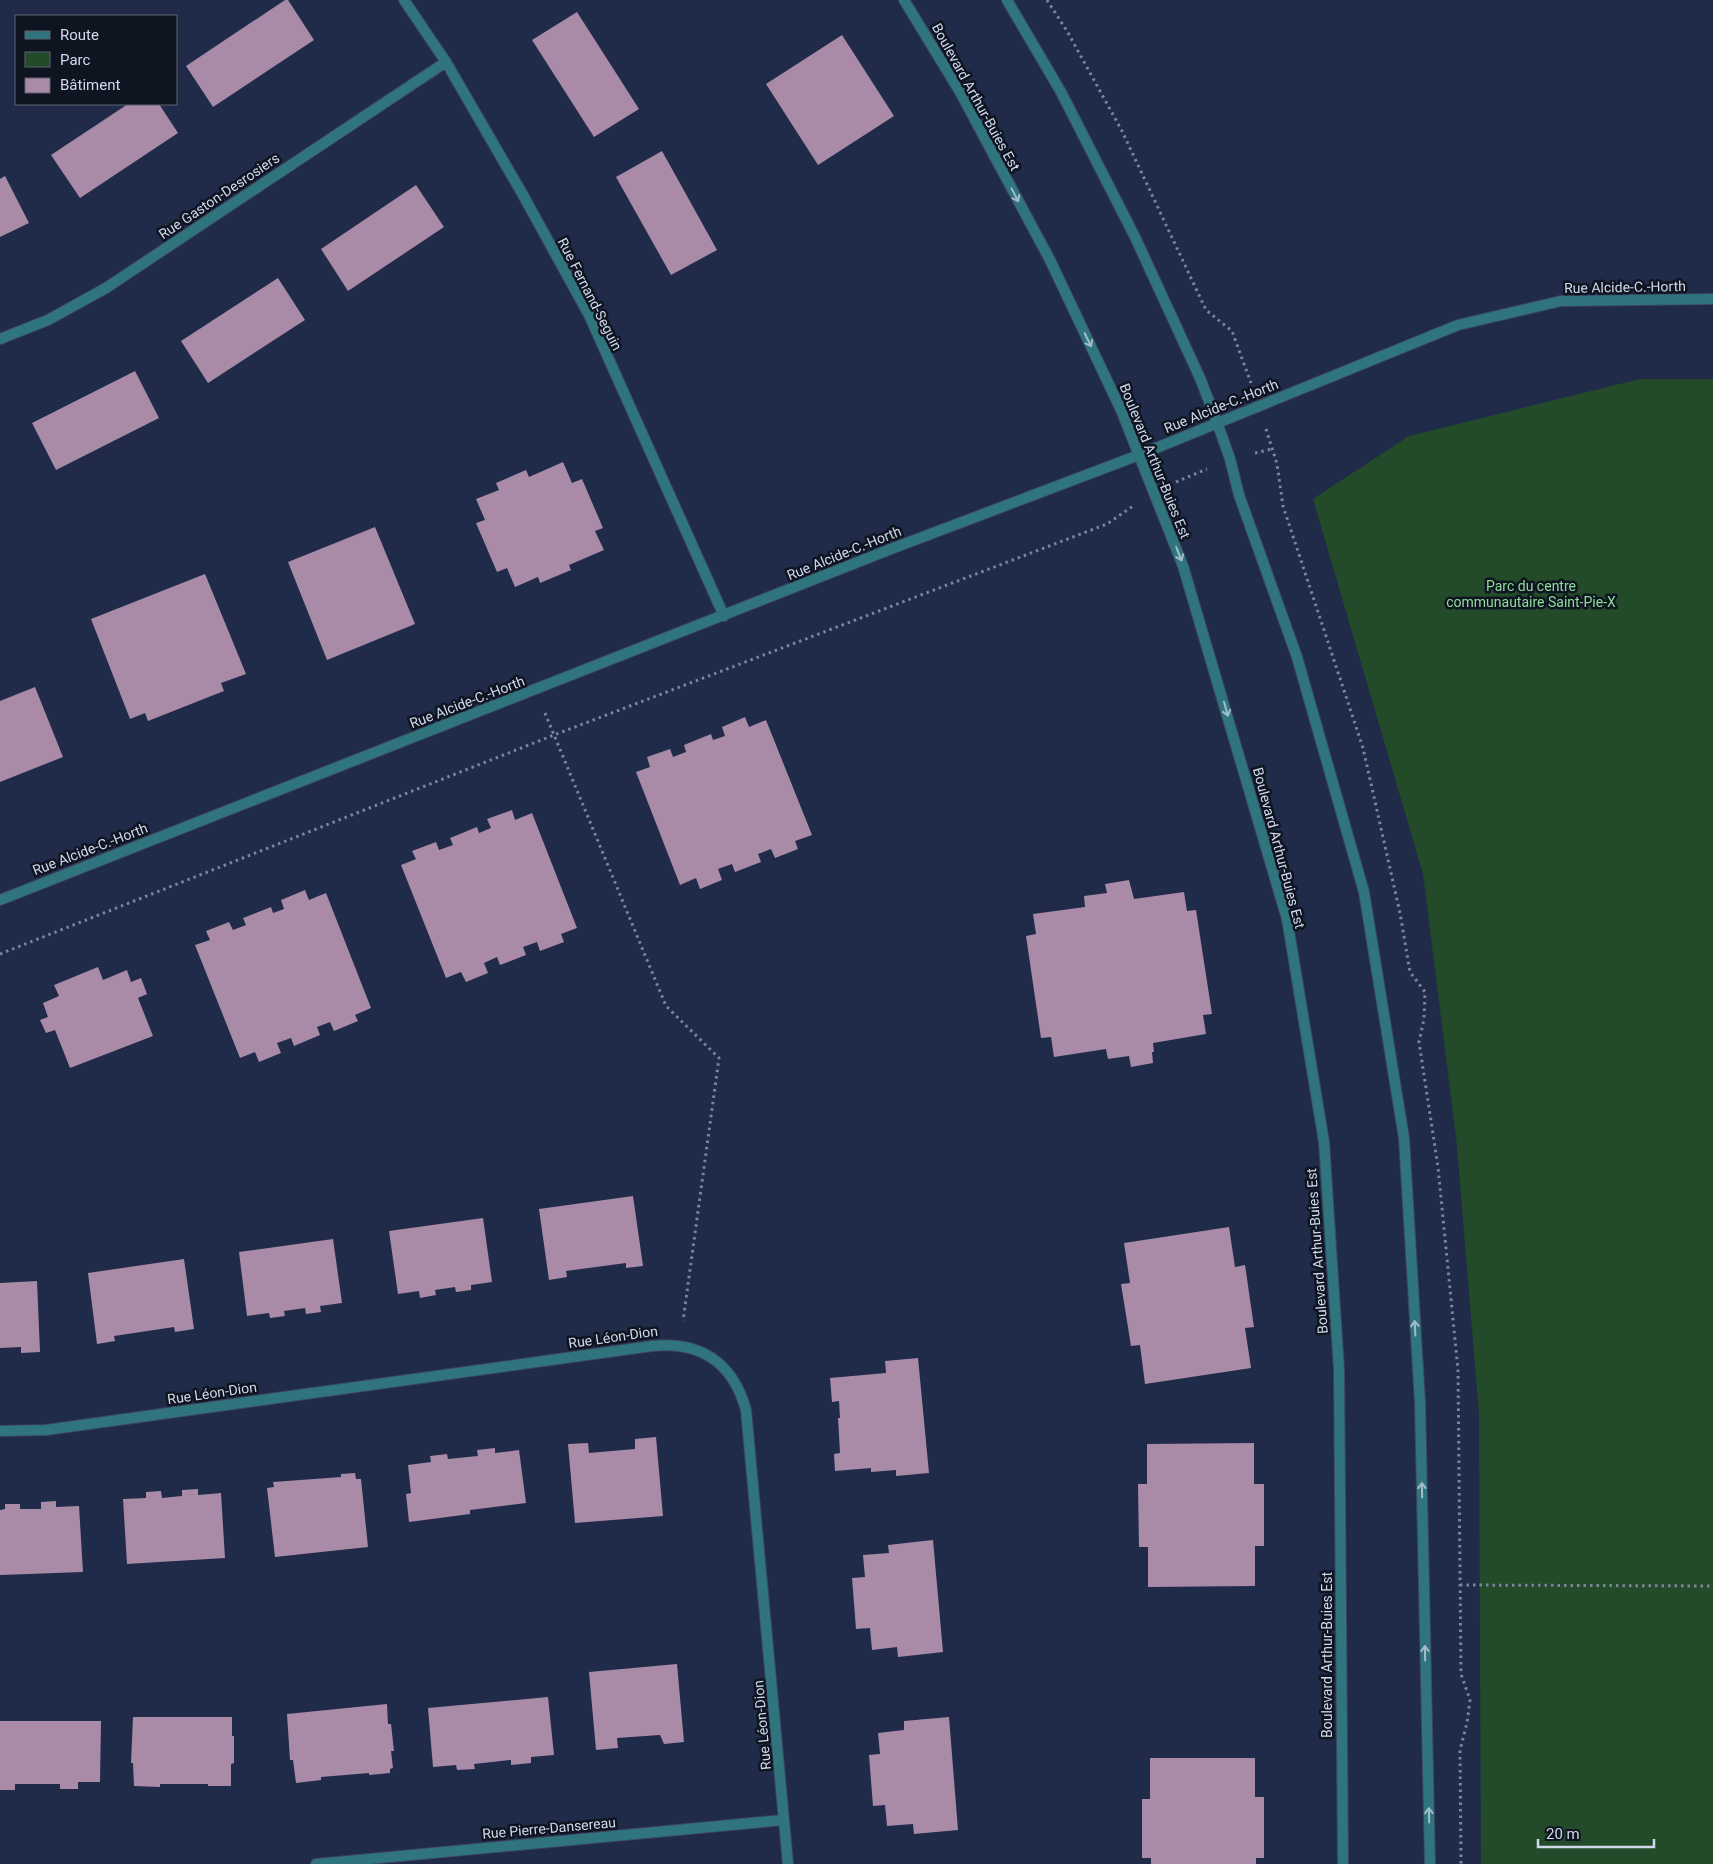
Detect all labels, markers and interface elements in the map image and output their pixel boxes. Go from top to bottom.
legend [15,15,178,105]
street label: Boulevard Arthur-Buies Est [929,21,1023,174]
text: Route [60,26,99,44]
text: Parc [60,51,90,69]
text: Bâtiment [60,76,120,94]
street label: Rue Gaston-Desrosiers [156,150,282,242]
one-way arrow [1010,187,1020,201]
street label: Rue Fernand-Seguin [555,235,625,353]
street label: Rue Alcide-C.-Horth [1564,278,1686,296]
one-way arrow [1083,332,1093,347]
street label: Rue Alcide-C.-Horth [1162,376,1280,436]
street label: Boulevard Arthur-Buies Est [1116,381,1194,541]
street label: Rue Alcide-C.-Horth [785,523,903,583]
one-way arrow [1175,546,1184,561]
park label: Parc du centre communautaire Saint-Pie-X [1446,578,1616,610]
street label: Rue Alcide-C.-Horth [407,673,527,731]
one-way arrow [1222,700,1232,716]
street label: Boulevard Arthur-Buies Est [1250,766,1308,931]
street label: Rue Alcide-C.-Horth [30,820,150,878]
street label: Boulevard Arthur-Buies Est [1303,1167,1331,1334]
one-way arrow [1411,1320,1420,1336]
street label: Rue Léon-Dion [567,1323,659,1351]
street label: Rue Léon-Dion [166,1379,258,1407]
one-way arrow [1417,1483,1427,1499]
street label: Boulevard Arthur-Buies Est [1319,1572,1335,1738]
one-way arrow [1421,1645,1430,1661]
street label: Rue Léon-Dion [750,1679,774,1771]
one-way arrow [1424,1808,1434,1824]
street label: Rue Pierre-Dansereau [482,1814,616,1842]
scale bar [1538,1816,1654,1848]
text: 20 m [1546,1825,1580,1843]

